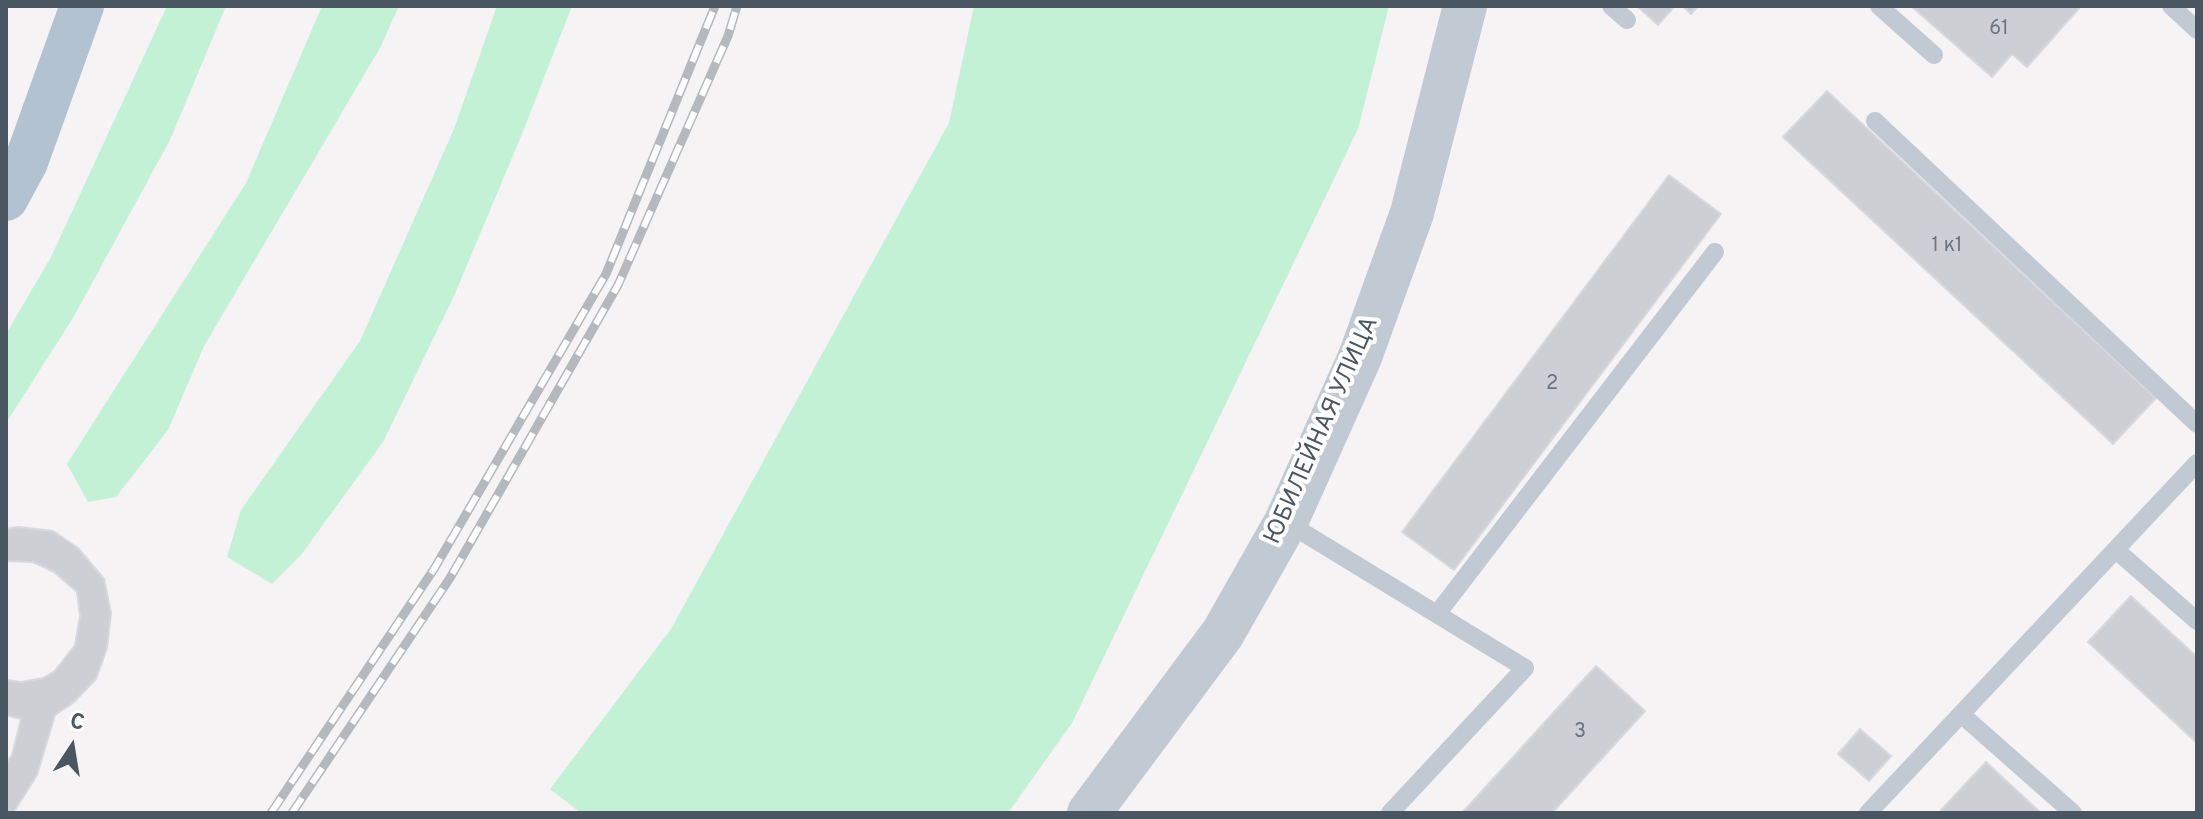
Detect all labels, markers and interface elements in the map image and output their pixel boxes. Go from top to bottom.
house number: 61 [1989,18,2009,42]
house number: 1 к1 [1931,235,1963,259]
street label: ЮБИЛЕЙНАЯ УЛИЦА [1260,313,1386,549]
house number: 2 [1546,373,1558,397]
north arrow [32,707,112,787]
text: С [67,708,87,738]
house number: 3 [1574,721,1586,745]

